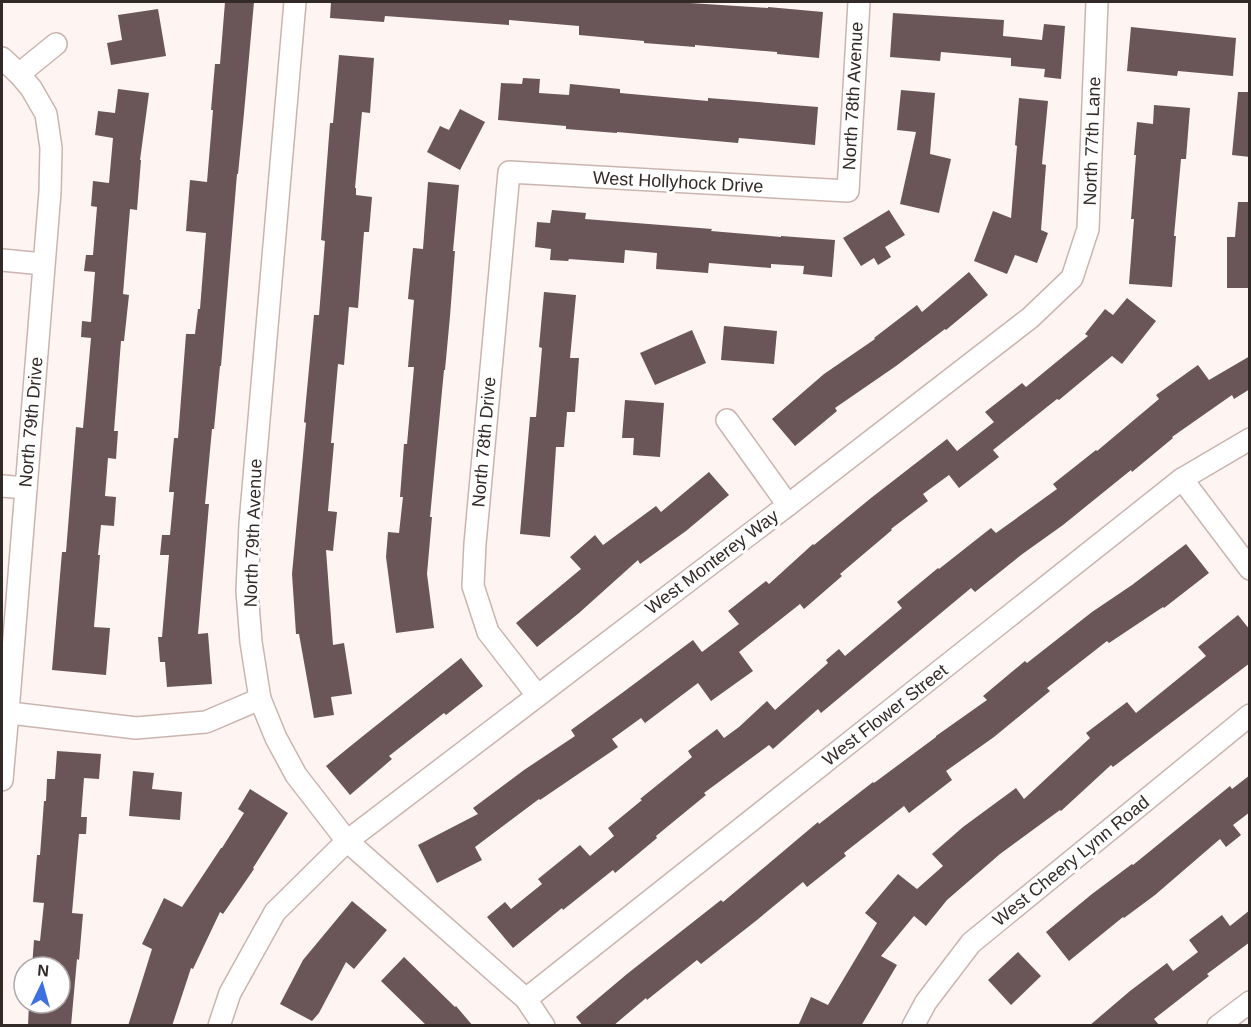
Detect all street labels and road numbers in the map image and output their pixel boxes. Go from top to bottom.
street label: North 78th Avenue [839,21,867,171]
street label: North 77th Lane [1080,76,1104,206]
street label: West Hollyhock Drive [592,168,764,196]
street label: North 79th Drive [15,356,47,488]
street label: North 78th Drive [468,376,500,508]
street label: North 79th Avenue [240,458,266,608]
street label: West Monterey Way [642,506,782,618]
street label: West Flower Street [819,660,951,770]
street label: West Cheery Lynn Road [989,792,1153,930]

